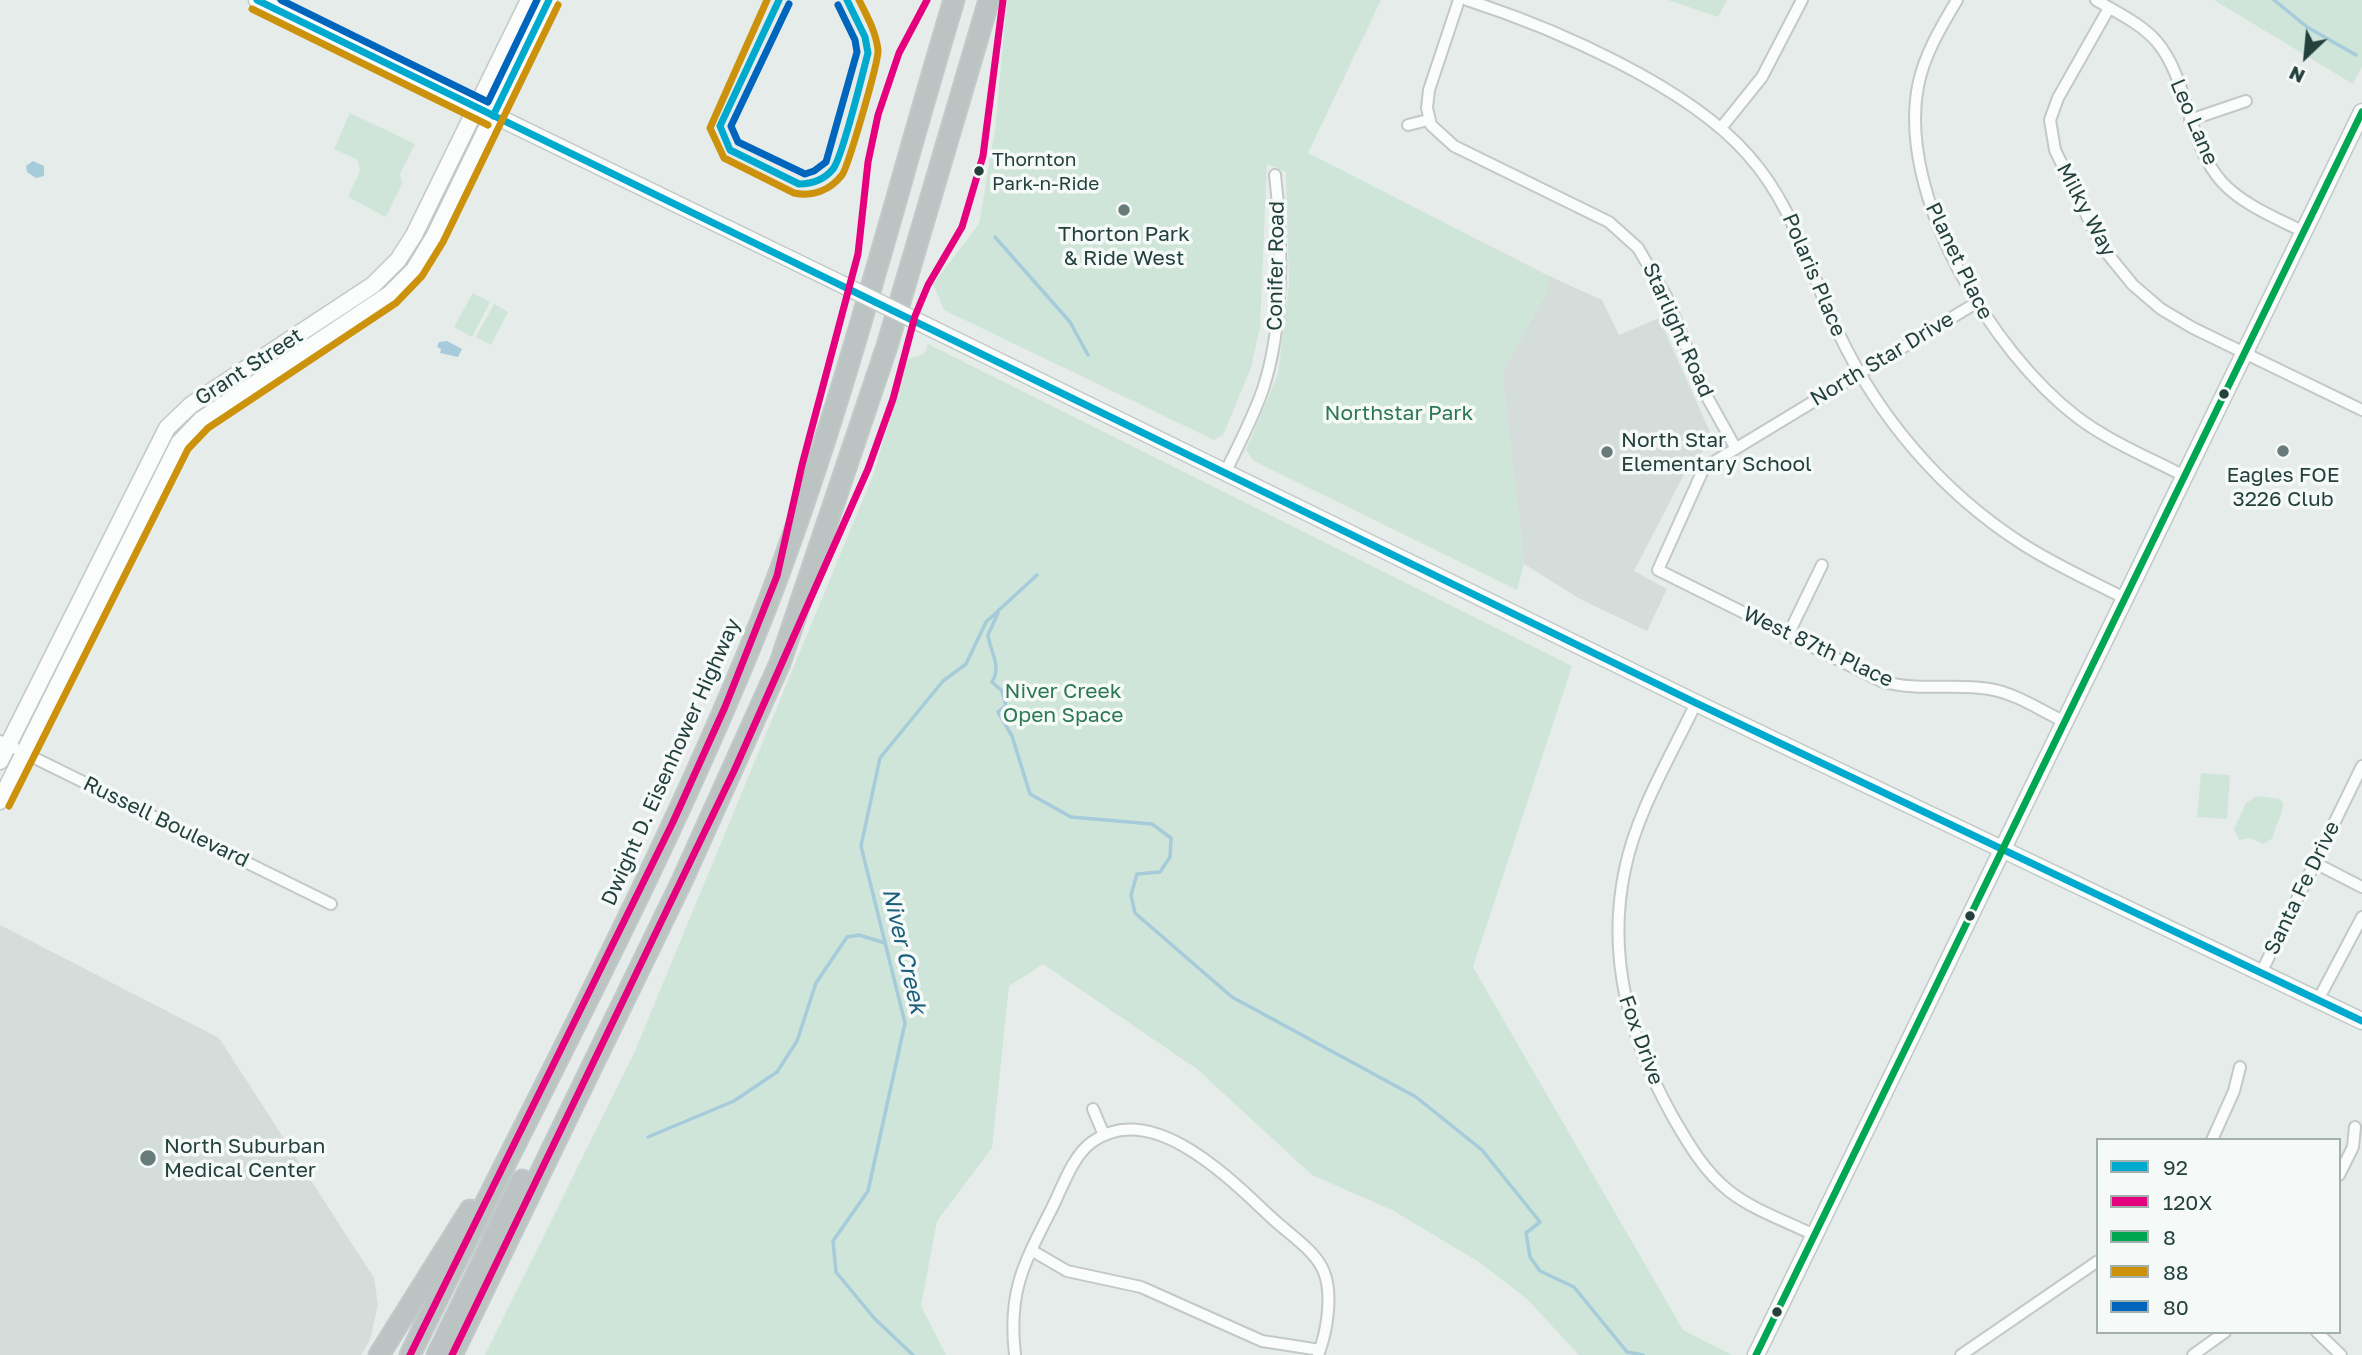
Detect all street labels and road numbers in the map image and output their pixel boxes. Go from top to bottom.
street label: Leo Lane [2165,75,2223,169]
street label: Milky Way [2051,159,2121,261]
street label: Planet Place [1920,198,1998,324]
street label: Conifer Road [1262,201,1290,331]
street label: Polaris Place [1777,210,1851,340]
street label: Starlight Road [1637,259,1719,401]
street label: North Star Drive [1806,306,1958,412]
street label: Grant Street [190,323,308,411]
street label: West 87th Place [1739,601,1897,693]
street label: Dwight D. Eisenhower Highway [596,614,746,910]
street label: Russell Boulevard [79,771,253,873]
street label: Santa Fe Drive [2259,817,2345,959]
street label: Fox Drive [1613,992,1669,1088]

